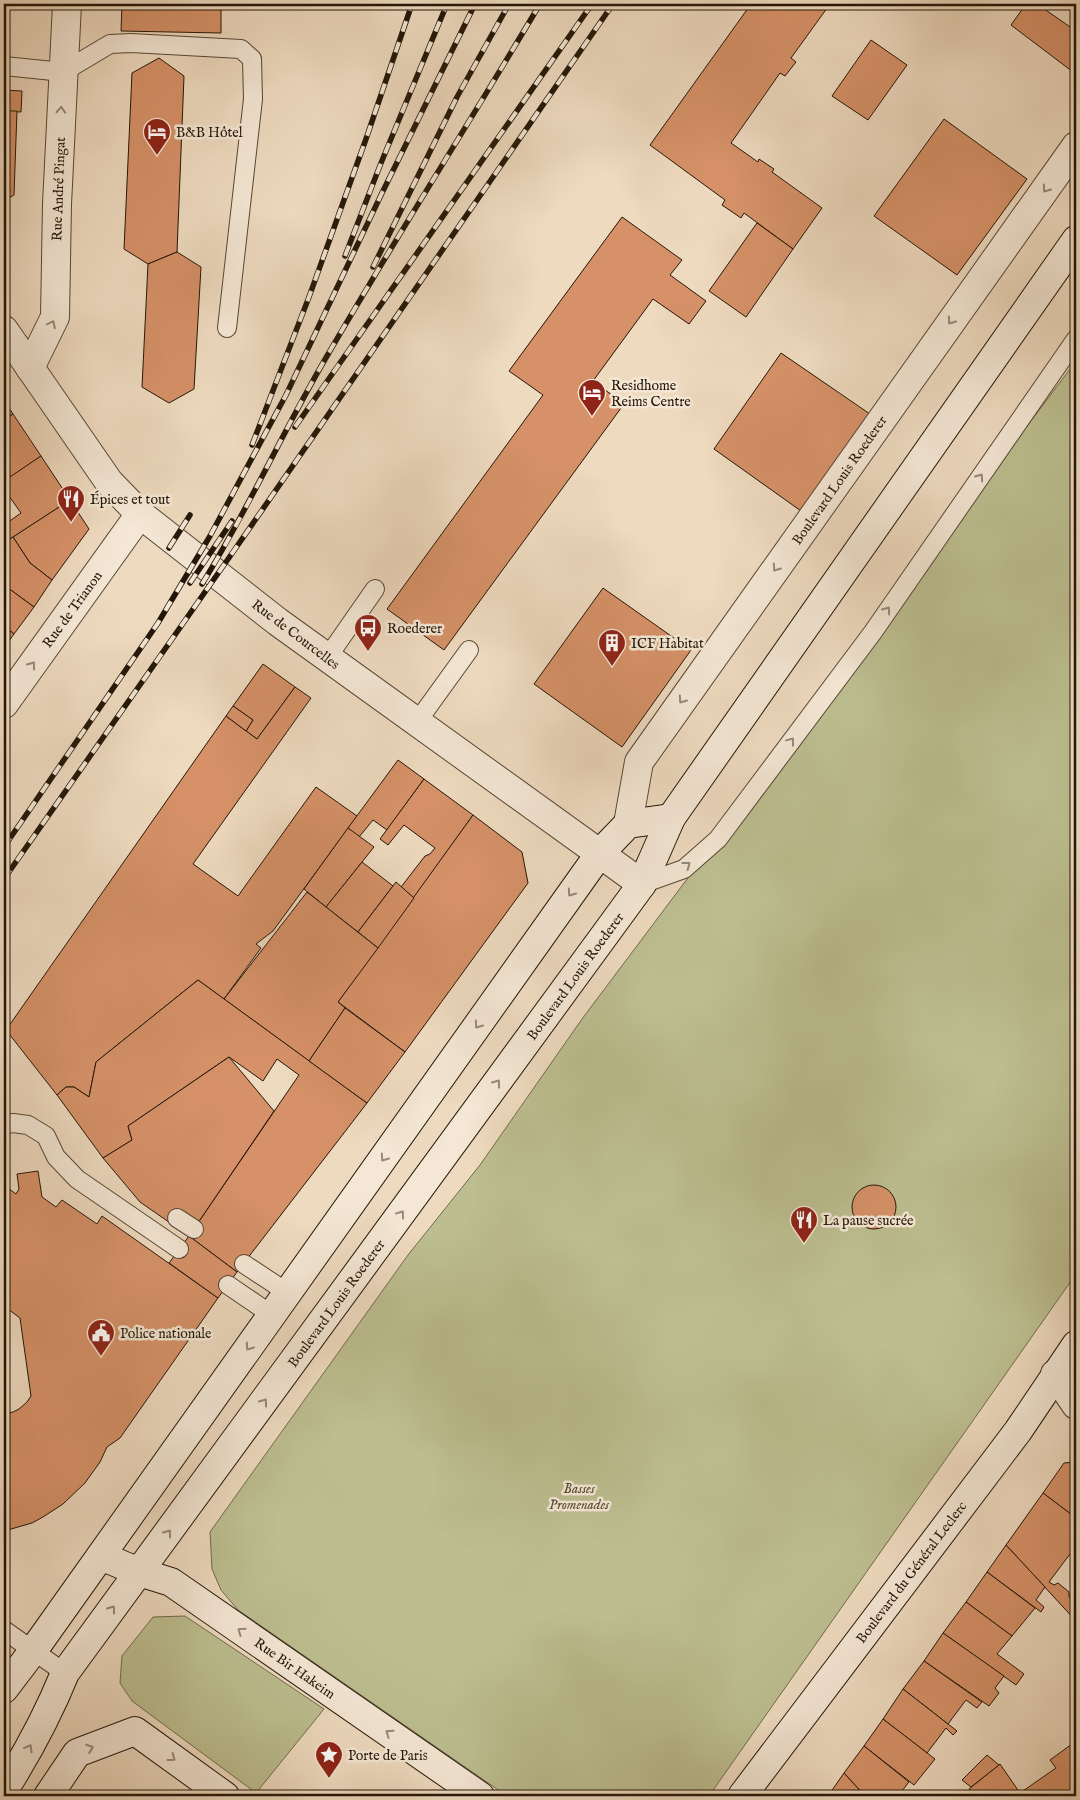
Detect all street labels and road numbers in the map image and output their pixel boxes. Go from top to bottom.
street label: Rue André Pingat [48,137,70,241]
street label: Boulevard Louis Roederer [788,412,891,549]
street label: Rue de Trianon [39,567,107,652]
street label: Rue de Courcelles [248,596,343,674]
street label: Boulevard Louis Roederer [523,909,628,1044]
street label: Boulevard Louis Roederer [284,1236,389,1371]
street label: Boulevard du Général Leclerc [852,1498,971,1647]
street label: Rue Bir Hakeim [250,1634,339,1704]

